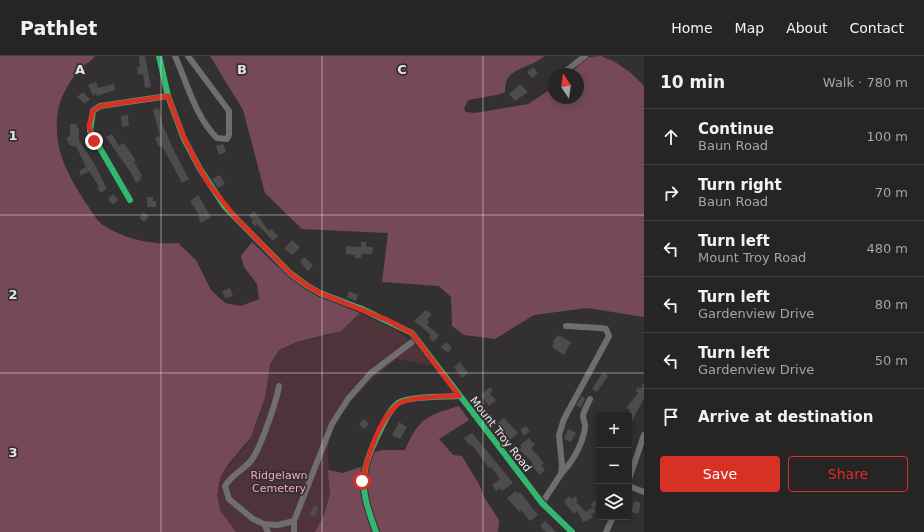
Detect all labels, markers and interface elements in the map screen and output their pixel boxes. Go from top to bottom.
text: Pathlet [20,17,97,39]
text: Home [671,20,713,36]
text: Map [735,20,764,36]
text: About [786,20,828,36]
text: Contact [850,20,904,36]
text: A [75,62,85,77]
text: B [237,62,247,77]
text: C [397,62,407,77]
north arrow [548,68,584,104]
text: 10 min [660,72,725,92]
text: Walk · 780 m [823,75,908,90]
text: Continue [698,120,774,138]
icon: ahead [660,126,682,148]
text: 1 [8,128,18,143]
text: 100 m [866,129,908,144]
route end [85,132,103,150]
text: Baun Road [698,138,768,153]
text: Turn right [698,176,782,194]
icon: right [660,182,682,204]
text: 70 m [875,185,908,200]
text: Baun Road [698,194,768,209]
text: Turn left [698,232,770,250]
icon: left [660,238,682,260]
text: 480 m [866,241,908,256]
text: Mount Troy Road [698,250,806,265]
text: 2 [8,287,18,302]
text: Turn left [698,288,770,306]
icon: left [660,294,682,316]
text: 80 m [875,297,908,312]
text: Gardenview Drive [698,306,814,321]
text: Turn left [698,344,770,362]
icon: left [660,350,682,372]
text: 50 m [875,353,908,368]
text: Gardenview Drive [698,362,814,377]
street label: Mount Troy Road [467,394,534,474]
icon: arrive [660,406,682,428]
text: Arrive at destination [698,408,873,426]
map controls [596,412,632,520]
button: + [596,412,632,448]
text: 3 [8,445,18,460]
button: − [596,448,632,484]
button: Save [660,456,780,492]
button: Share [788,456,908,492]
park label: Ridgelawn Cemetery [250,469,308,495]
route start [353,472,371,490]
button: layers [596,484,632,520]

